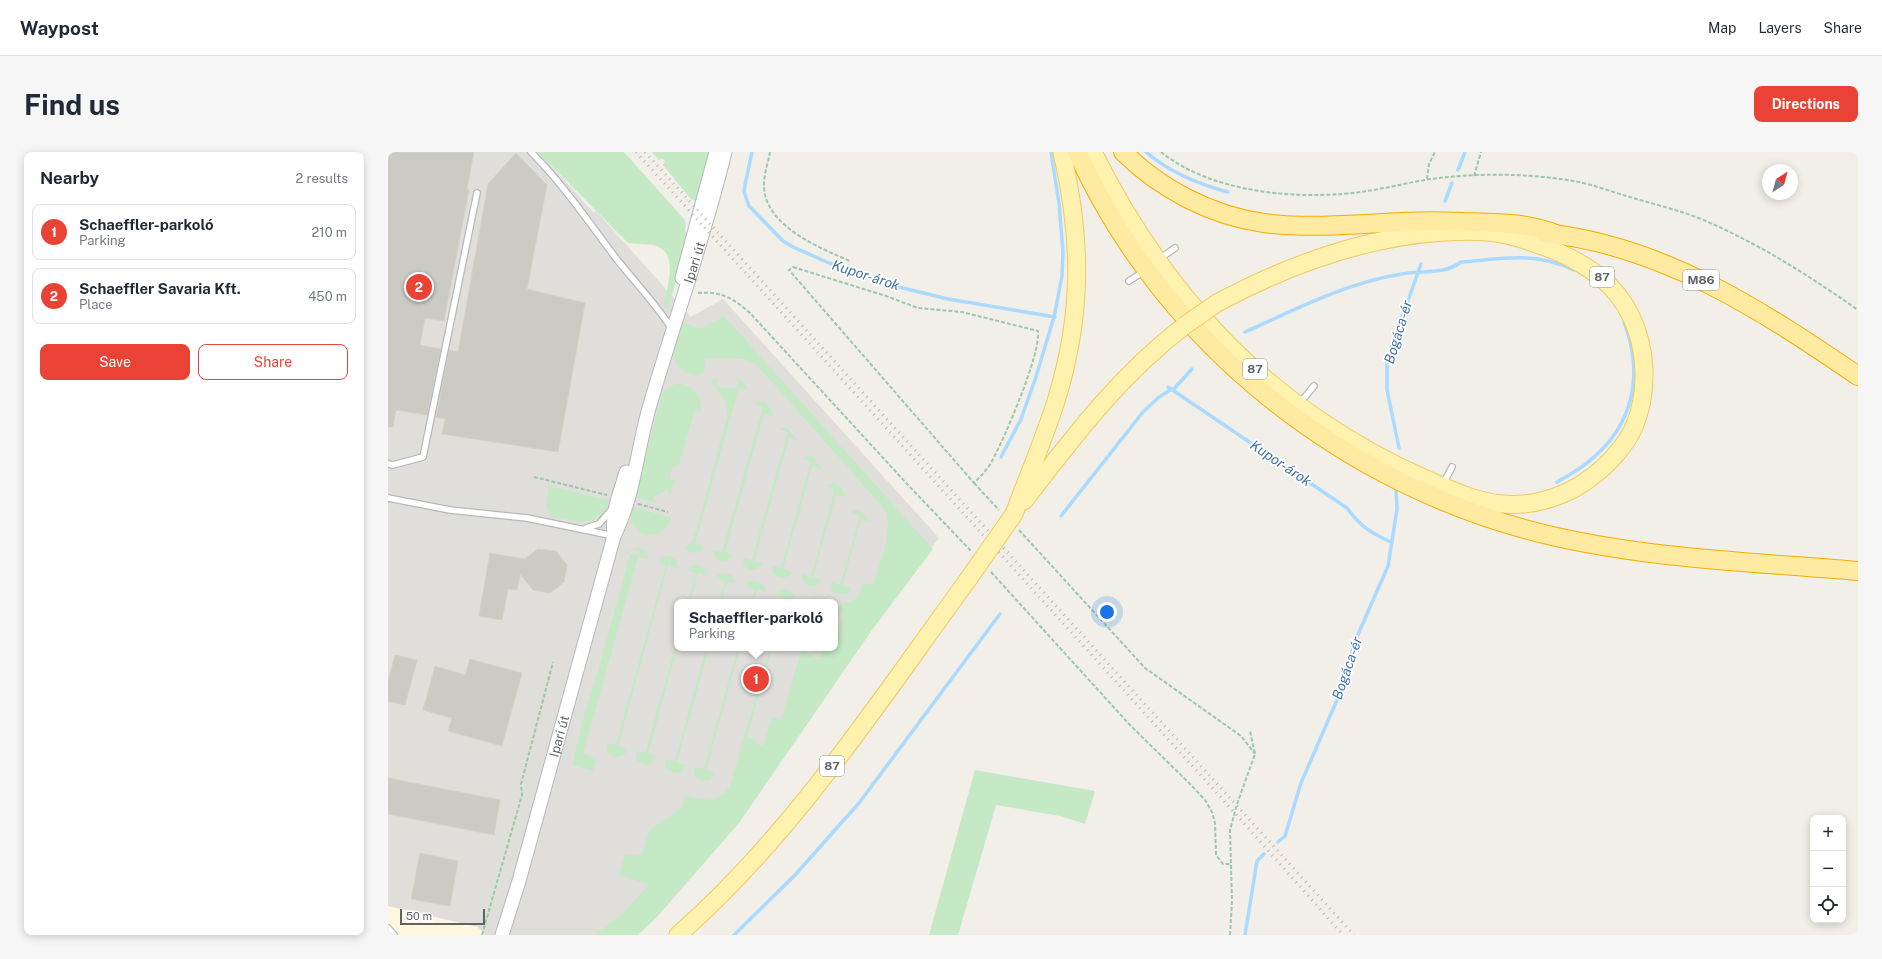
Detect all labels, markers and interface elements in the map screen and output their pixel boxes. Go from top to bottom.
text: Waypost [20,17,99,39]
text: Map [1708,20,1736,36]
text: Layers [1758,20,1802,36]
text: Share [1824,20,1862,36]
button: Directions [1754,86,1858,122]
text: Find us [24,88,120,121]
north arrow [1762,164,1798,200]
text: Nearby [40,168,99,188]
text: 2 results [296,171,348,186]
text: Schaeffler-parkoló [79,216,214,233]
text: 1 [51,225,57,240]
text: 210 m [312,225,347,240]
text: Parking [79,233,126,248]
street label: Ipari út [681,240,708,285]
water label: Kupor-árok [830,257,902,294]
road number: 87 [1590,267,1614,287]
road number: M86 [1683,270,1719,290]
pin: 2 [406,272,432,302]
text: Schaeffler Savaria Kft. [79,280,241,297]
text: 2 [50,289,58,304]
text: 450 m [308,289,347,304]
text: Place [79,297,113,312]
water label: Bogáca-ér [1381,298,1415,366]
button: Save [40,344,190,380]
button: Share [198,344,348,380]
road number: 87 [1243,359,1267,379]
water label: Kupor-árok [1247,437,1315,489]
popup [674,599,838,651]
your location [1097,602,1117,622]
text: Schaeffler-parkoló [689,609,823,626]
text: Parking [689,626,735,641]
water label: Bogáca-ér [1329,634,1365,701]
pin: 1 [743,664,769,694]
street label: Ipari út [547,714,572,759]
road number: 87 [820,756,844,776]
map controls [1810,815,1846,923]
button: + [1810,815,1846,851]
button: − [1810,851,1846,887]
button: locate [1810,887,1846,923]
scale bar [400,907,485,926]
text: 50 m [406,910,432,922]

